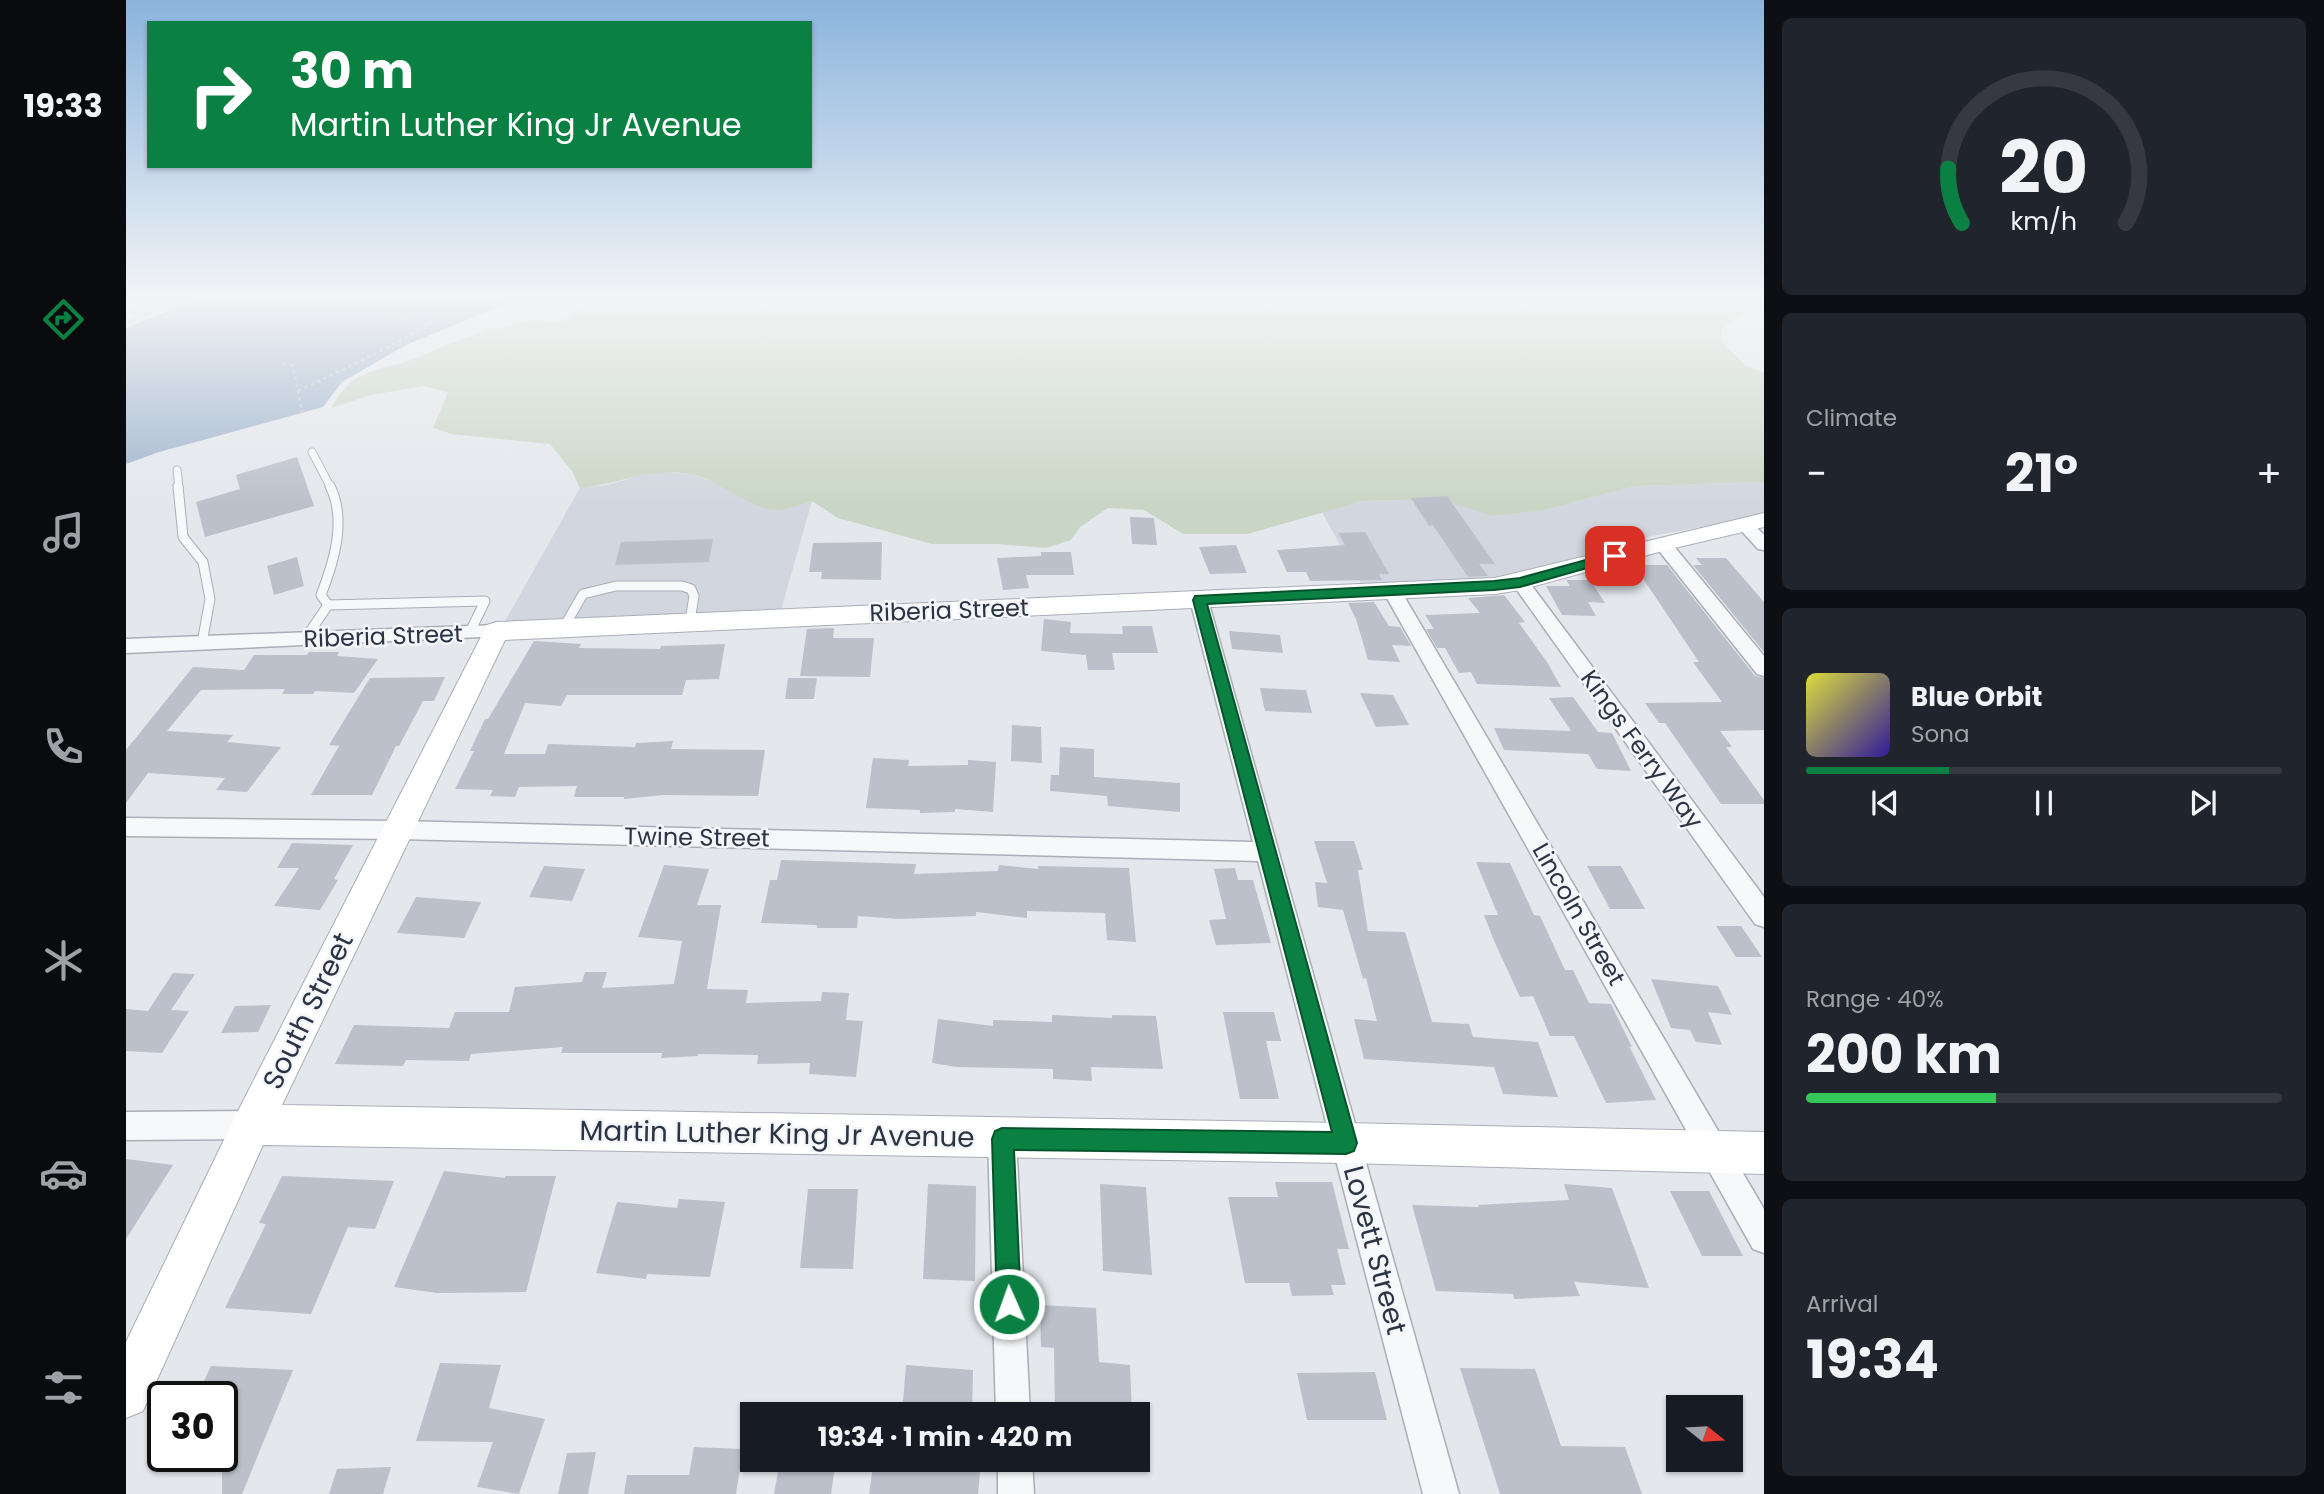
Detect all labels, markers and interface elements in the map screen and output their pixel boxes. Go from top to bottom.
text: 30 m [290,37,414,105]
icon: right [175,49,266,140]
text: 19:33 [23,83,103,128]
text: Martin Luther King Jr Avenue [290,102,742,147]
text: 20 [1999,117,2089,218]
text: km/h [2011,203,2077,238]
icon: directions [39,295,88,344]
text: Climate [1806,402,1897,434]
text: 21° [2005,437,2078,510]
text: − [1806,447,1827,500]
text: + [2256,447,2282,500]
icon: music [39,508,88,557]
pin [1585,526,1645,586]
icon: arrive [1596,537,1634,575]
street label: Riberia Street [869,591,1029,629]
street label: Riberia Street [303,617,463,655]
street label: Kings Ferry Way [1573,663,1711,835]
text: Blue Orbit [1911,679,2042,715]
text: Sona [1911,718,1970,750]
icon: phone [39,722,88,771]
icon: previous [1866,784,1904,822]
icon: pause [2025,784,2063,822]
icon: next [2184,784,2222,822]
street label: Twine Street [624,819,770,855]
street label: Lincoln Street [1525,837,1633,991]
street label: South Street [253,926,363,1096]
icon: climate [39,936,88,985]
text: Range · 40% [1806,983,1944,1015]
text: 200 km [1806,1018,2002,1091]
street label: Martin Luther King Jr Avenue [579,1111,975,1157]
icon: car [39,1149,88,1198]
street label: Lovett Street [1334,1161,1416,1339]
position arrow [972,1267,1046,1341]
text: Arrival [1806,1288,1878,1320]
text: 19:34 [1806,1323,1939,1396]
icon: filters [39,1363,88,1412]
speed limit sign: 30 [147,1381,238,1472]
north arrow [1666,1395,1743,1472]
map controls [1666,1395,1743,1472]
text: 19:34 · 1 min · 420 m [818,1419,1072,1455]

